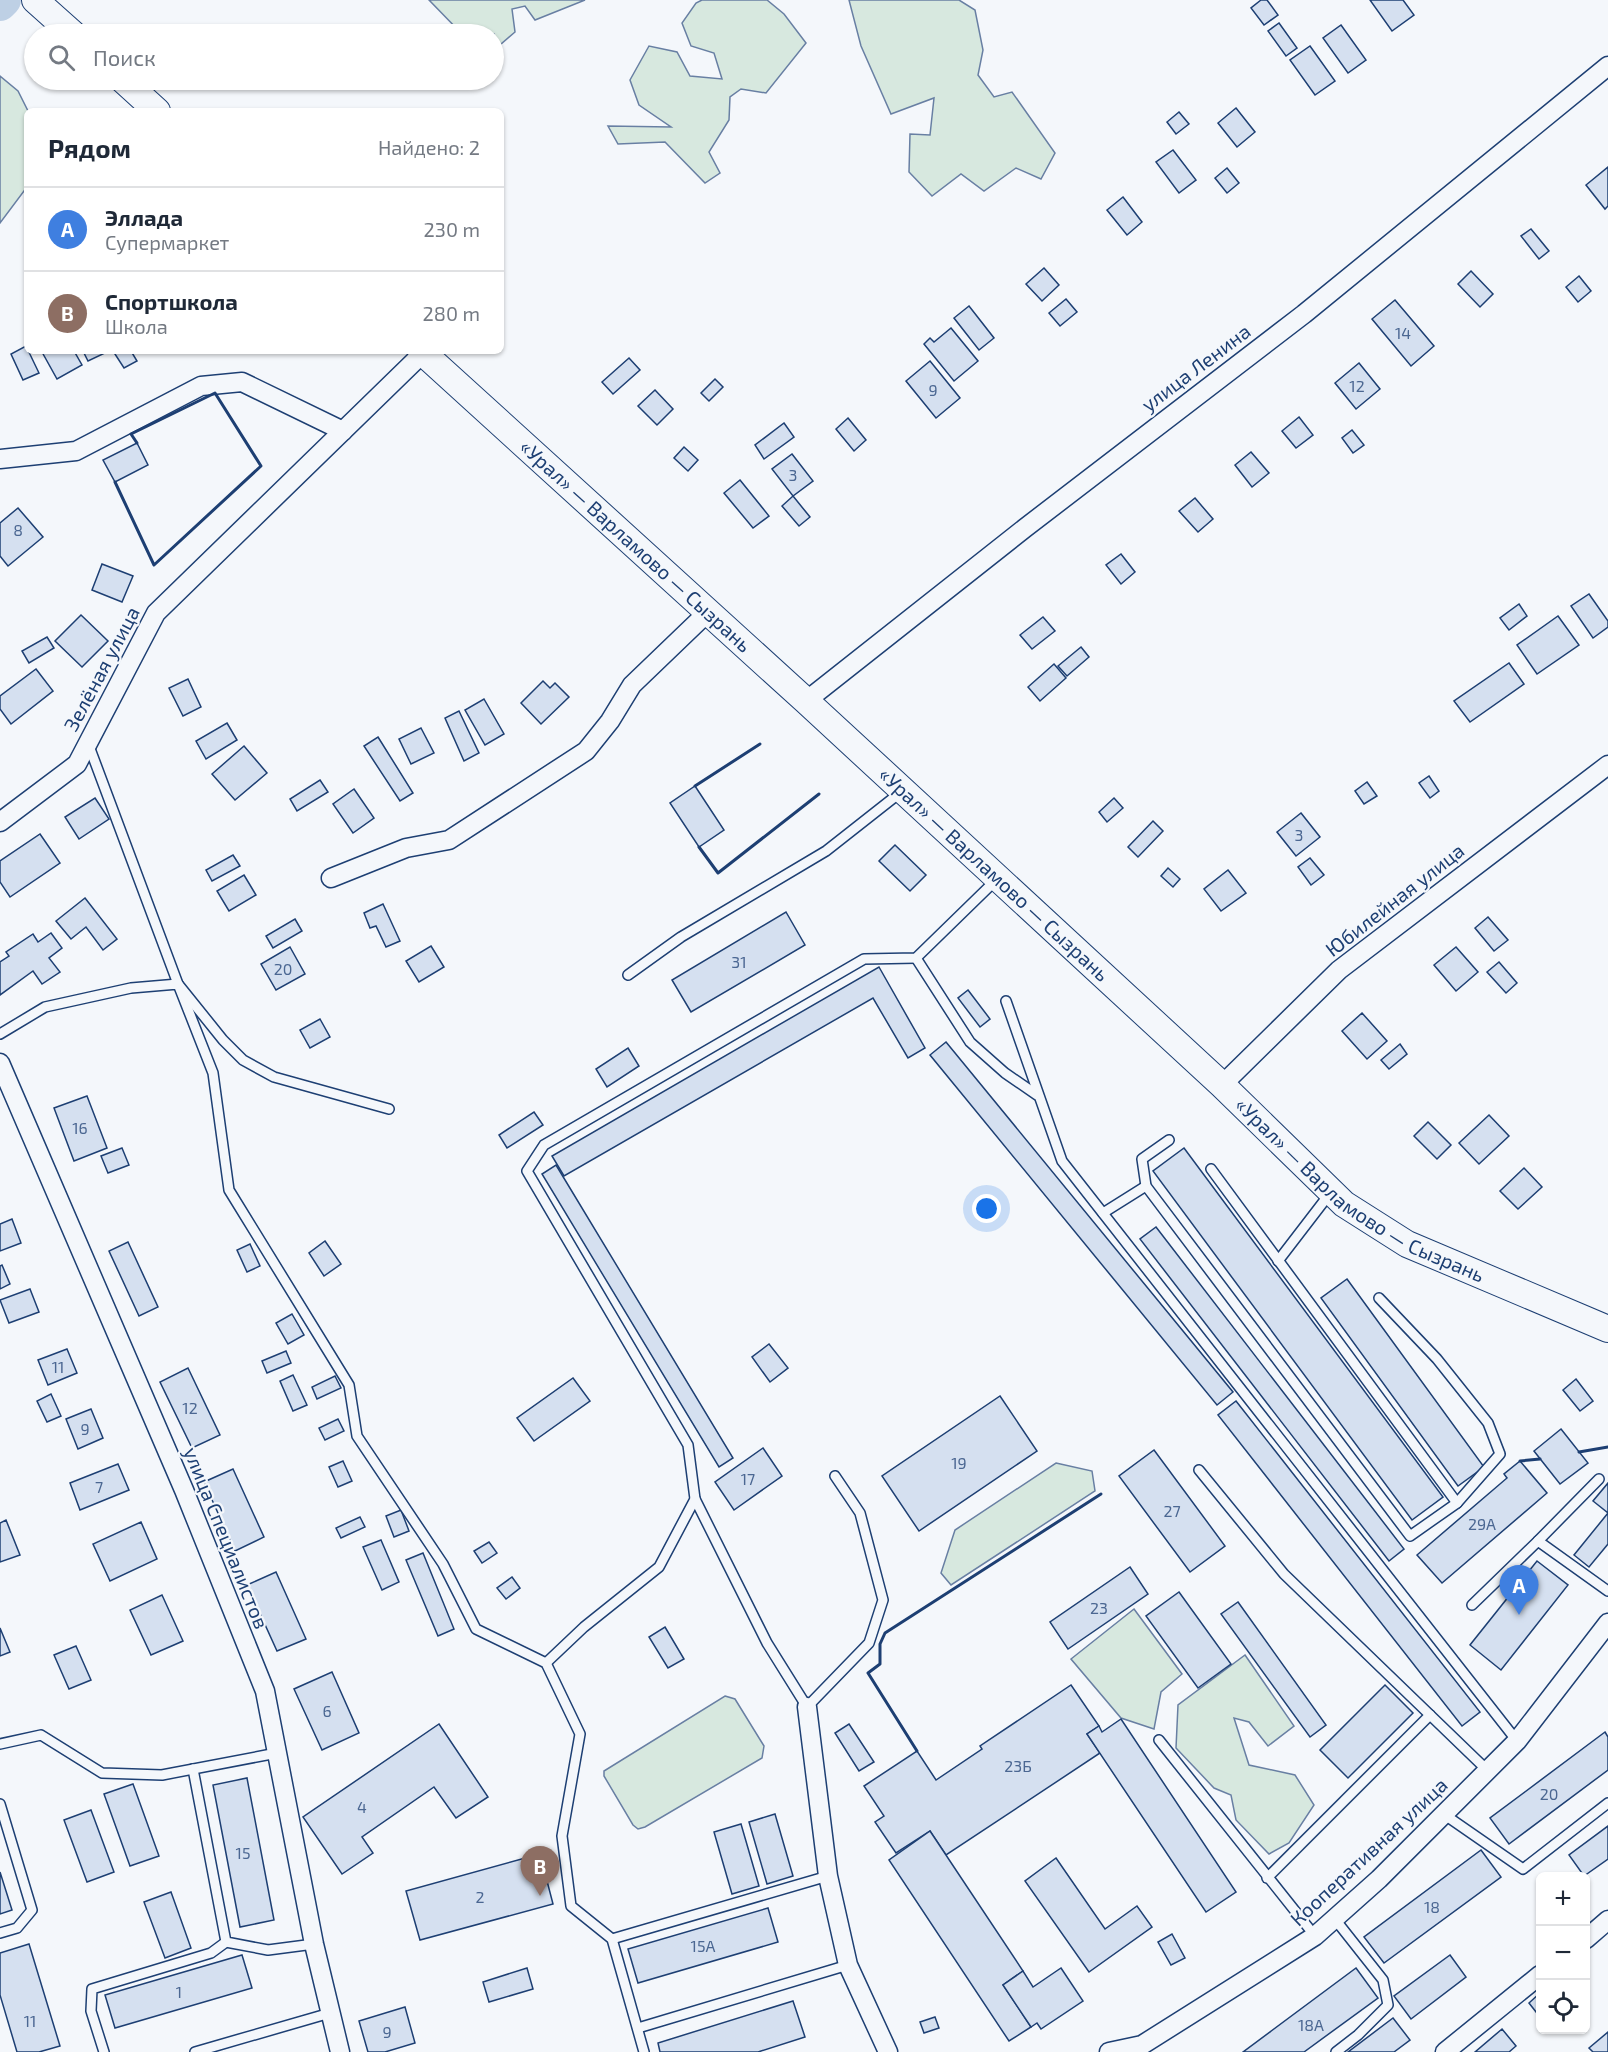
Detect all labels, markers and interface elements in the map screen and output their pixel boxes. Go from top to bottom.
search box [24,24,504,90]
icon: search [45,41,78,74]
text: Поиск [93,44,156,70]
text: Рядом [48,132,131,163]
text: Найдено: 2 [378,135,480,159]
text: Эллада [105,204,183,230]
text: A [61,217,74,241]
text: 230 m [424,217,480,241]
text: Супермаркет [105,230,229,254]
text: Спортшкола [105,288,238,314]
text: B [61,301,74,325]
text: 280 m [423,301,480,325]
text: Школа [105,314,168,338]
street label: улица Ленина [1136,318,1255,417]
house number: 14 [1395,323,1411,342]
house number: 12 [1349,376,1365,395]
house number: 9 [928,380,938,399]
street label: «Урал» — Варламово — Сызрань [516,434,757,657]
house number: 3 [789,465,797,484]
house number: 8 [13,520,23,539]
street label: Зелёная улица [58,602,145,735]
street label: «Урал» — Варламово — Сызрань [875,762,1115,986]
house number: 3 [1295,825,1303,844]
street label: Юбилейная улица [1320,838,1469,962]
house number: 31 [731,952,747,971]
house number: 20 [274,959,292,978]
street label: «Урал» — Варламово — Сызрань [1231,1092,1488,1286]
house number: 16 [72,1118,88,1137]
your location [972,1194,1001,1223]
house number: 11 [52,1357,64,1376]
house number: 12 [182,1398,198,1417]
house number: 9 [80,1419,90,1438]
street label: улица Специалистов [179,1443,274,1632]
house number: 19 [951,1453,967,1472]
house number: 17 [741,1469,755,1488]
house number: 7 [95,1477,103,1496]
house number: 27 [1163,1501,1181,1520]
house number: 29А [1468,1514,1496,1533]
pin: A [1500,1566,1538,1615]
house number: 23 [1090,1598,1108,1617]
house number: 6 [322,1701,332,1720]
house number: 23Б [1004,1756,1032,1775]
street label: Кооперативная улица [1285,1772,1453,1931]
house number: 20 [1540,1784,1558,1803]
house number: 4 [357,1797,367,1816]
house number: 15 [236,1843,250,1862]
pin: B [520,1846,560,1896]
map controls [1536,1872,1590,2034]
button: + [1536,1872,1590,1926]
house number: 2 [476,1887,485,1906]
house number: 18 [1424,1897,1440,1916]
button: − [1536,1926,1590,1980]
house number: 15А [691,1936,715,1955]
button: locate [1536,1980,1590,2034]
house number: 1 [176,1982,182,2001]
house number: 11 [24,2011,36,2030]
house number: 18А [1298,2015,1324,2034]
house number: 9 [382,2022,392,2041]

